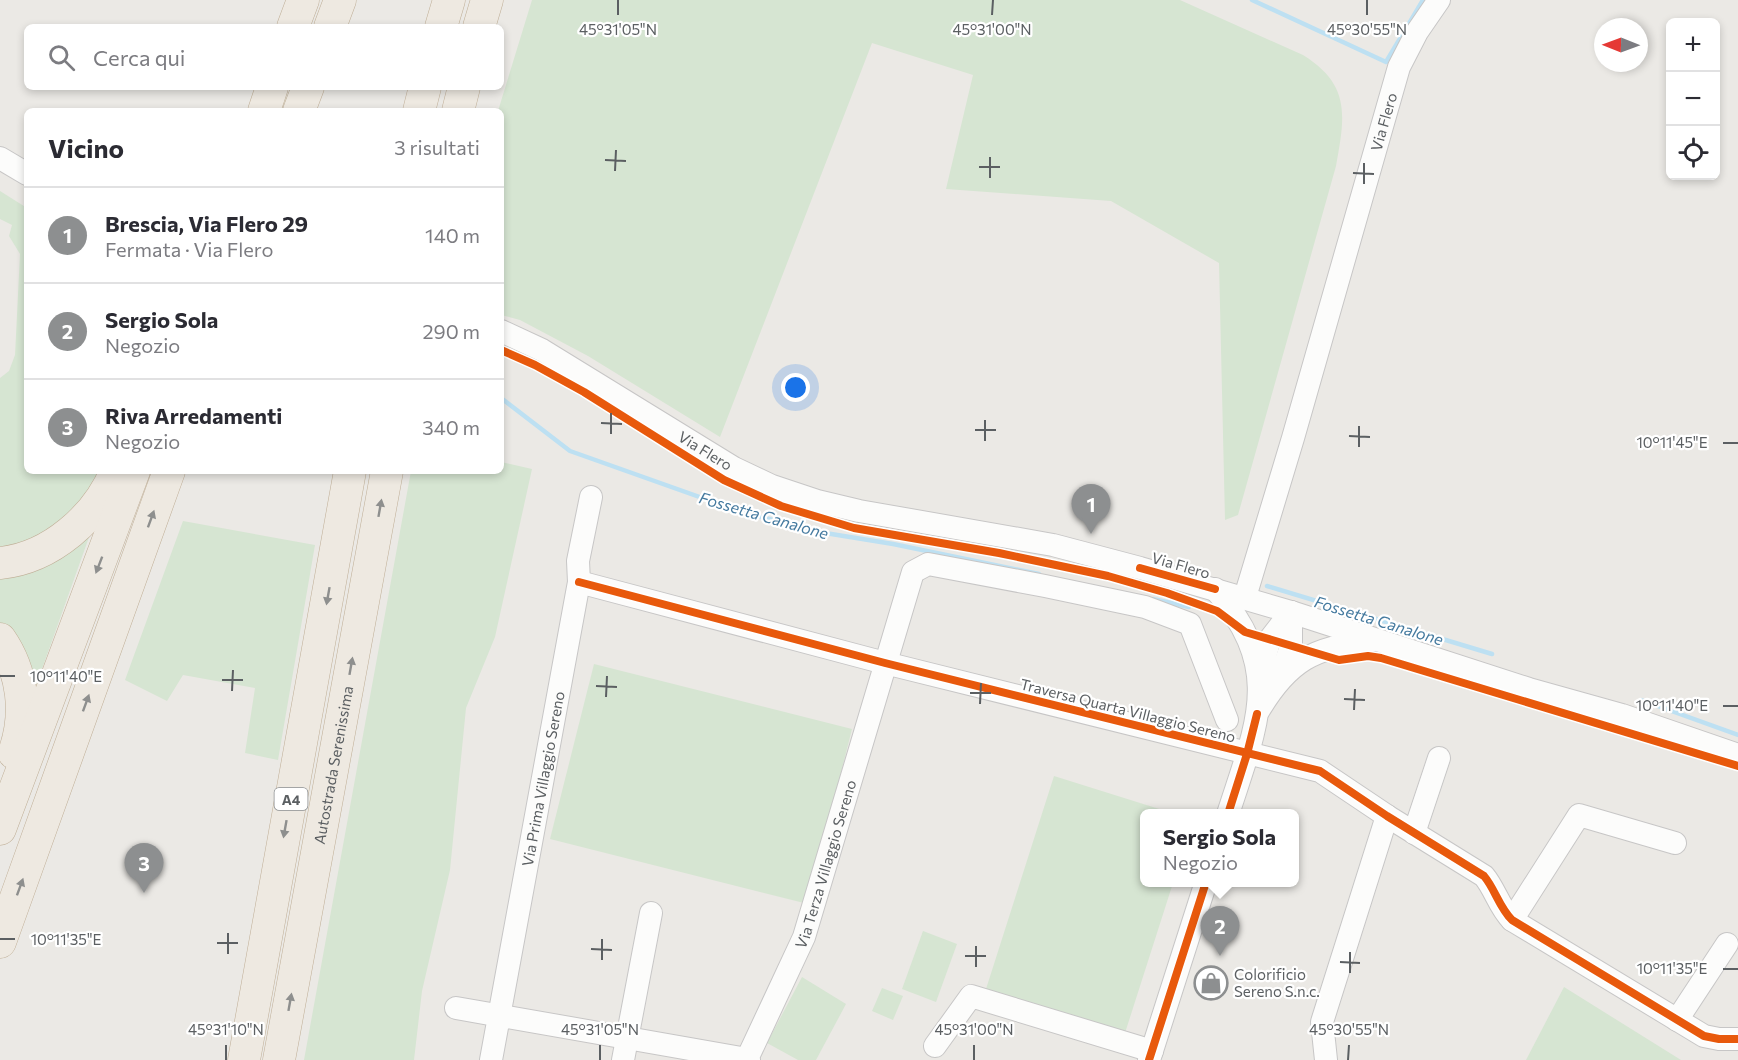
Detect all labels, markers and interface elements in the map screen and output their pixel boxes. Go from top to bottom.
north arrow [1594,18,1648,72]
map controls [1666,18,1720,180]
button: + [1666,18,1720,72]
text: 45°31'05"N [579,20,657,38]
text: 45°31'00"N [952,20,1032,38]
text: 45°30'55"N [1327,20,1407,38]
search box [24,24,504,90]
icon: search [45,41,78,74]
text: Cerca qui [93,44,185,71]
button: − [1666,72,1720,126]
street label: Via Flero [1366,90,1400,153]
button: locate [1666,126,1720,180]
text: Vicino [48,132,124,163]
text: 3 risultati [394,135,480,159]
text: Brescia, Via Flero 29 [105,210,308,237]
text: 1 [63,223,72,247]
text: 140 m [425,223,480,247]
text: Fermata · Via Flero [105,237,273,261]
text: Sergio Sola [105,306,218,333]
text: 2 [62,319,73,343]
text: 290 m [422,319,480,343]
text: Negozio [105,333,180,357]
your location [781,373,810,402]
text: Riva Arredamenti [105,402,283,429]
text: 3 [62,415,73,439]
text: 340 m [422,415,480,439]
street label: Via Flero [675,427,736,474]
text: Negozio [105,429,180,453]
text: 10°11'45"E [1636,433,1708,451]
pin: 1 [1072,484,1110,534]
water label: Fossetta Canalone [697,487,831,543]
one-way arrow [376,498,385,517]
one-way arrow [147,510,157,528]
street label: Via Flero [1150,548,1212,582]
one-way arrow [94,556,103,574]
one-way arrow [323,586,332,605]
water label: Fossetta Canalone [1312,591,1446,649]
one-way arrow [347,656,356,675]
text: 10°11'40"E [30,667,102,685]
street label: Traversa Quarta Villaggio Sereno [1018,674,1238,746]
street label: Autostrada Serenissima [310,684,356,846]
street label: Via Prima Villaggio Sereno [518,690,568,868]
one-way arrow [81,694,91,712]
text: 10°11'40"E [1636,696,1708,714]
street label: Via Terza Villaggio Sereno [791,778,859,951]
road number: A4 [274,788,308,810]
popup [1140,809,1299,887]
one-way arrow [281,820,290,839]
text: Sergio Sola [1163,823,1276,850]
pin: 3 [124,844,164,893]
text: Negozio [1163,850,1238,874]
one-way arrow [15,877,25,895]
pin: 2 [1200,906,1240,956]
text: 10°11'35"E [31,930,101,948]
text: 10°11'35"E [1637,959,1707,977]
shop icon: Colorificio Sereno S.n.c. [1193,965,1229,1001]
place label: Colorificio Sereno S.n.c. [1234,965,1320,1000]
one-way arrow [286,993,295,1012]
text: 45°31'10"N [188,1020,264,1038]
text: 45°31'05"N [561,1020,639,1038]
text: 45°31'00"N [934,1020,1014,1038]
text: 45°30'55"N [1309,1020,1389,1038]

